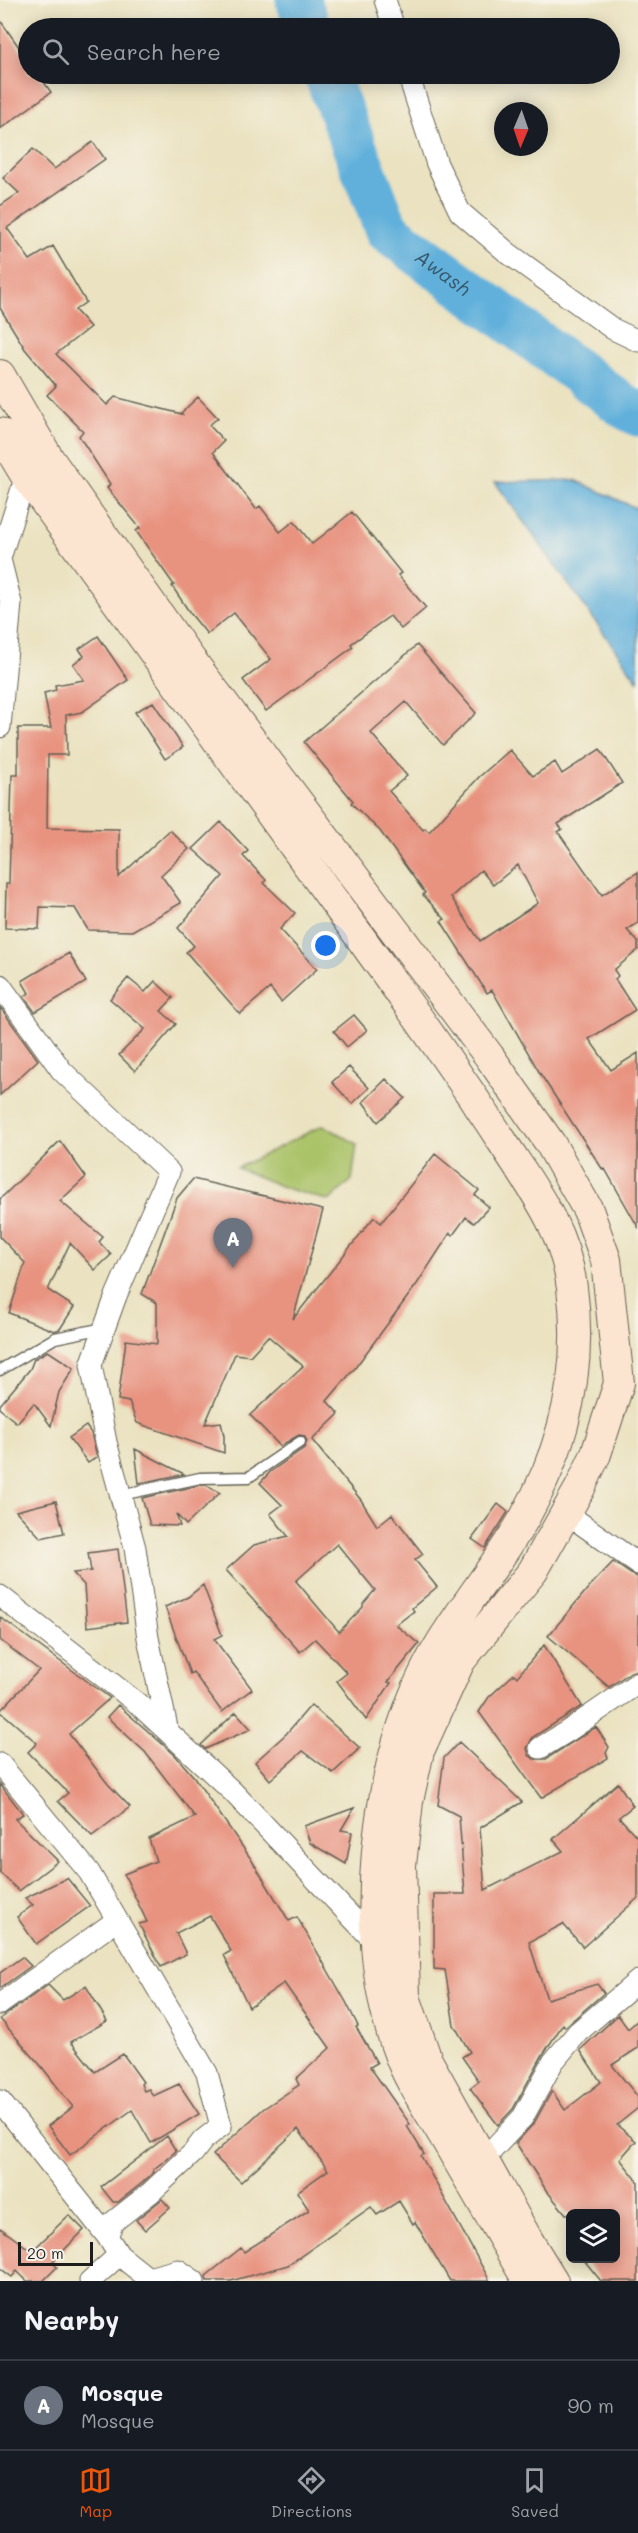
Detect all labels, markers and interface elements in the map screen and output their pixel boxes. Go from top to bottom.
search box [18,18,620,84]
icon: search [39,35,72,68]
text: Search here [87,37,221,66]
north arrow [494,102,548,156]
water label: Awash [411,243,477,301]
your location [311,931,340,960]
pin: A [214,1218,252,1268]
map controls [566,2209,620,2263]
button: layers [566,2209,620,2263]
scale bar [18,2239,93,2266]
text: 20 m [27,2242,64,2263]
text: Nearby [24,2303,119,2337]
text: Mosque [81,2378,163,2407]
text: A [37,2392,50,2418]
text: 90 m [568,2392,614,2418]
text: Mosque [81,2407,155,2433]
tab: Map [79,2464,112,2521]
tab: Directions [271,2464,352,2521]
tab: Saved [511,2464,559,2521]

